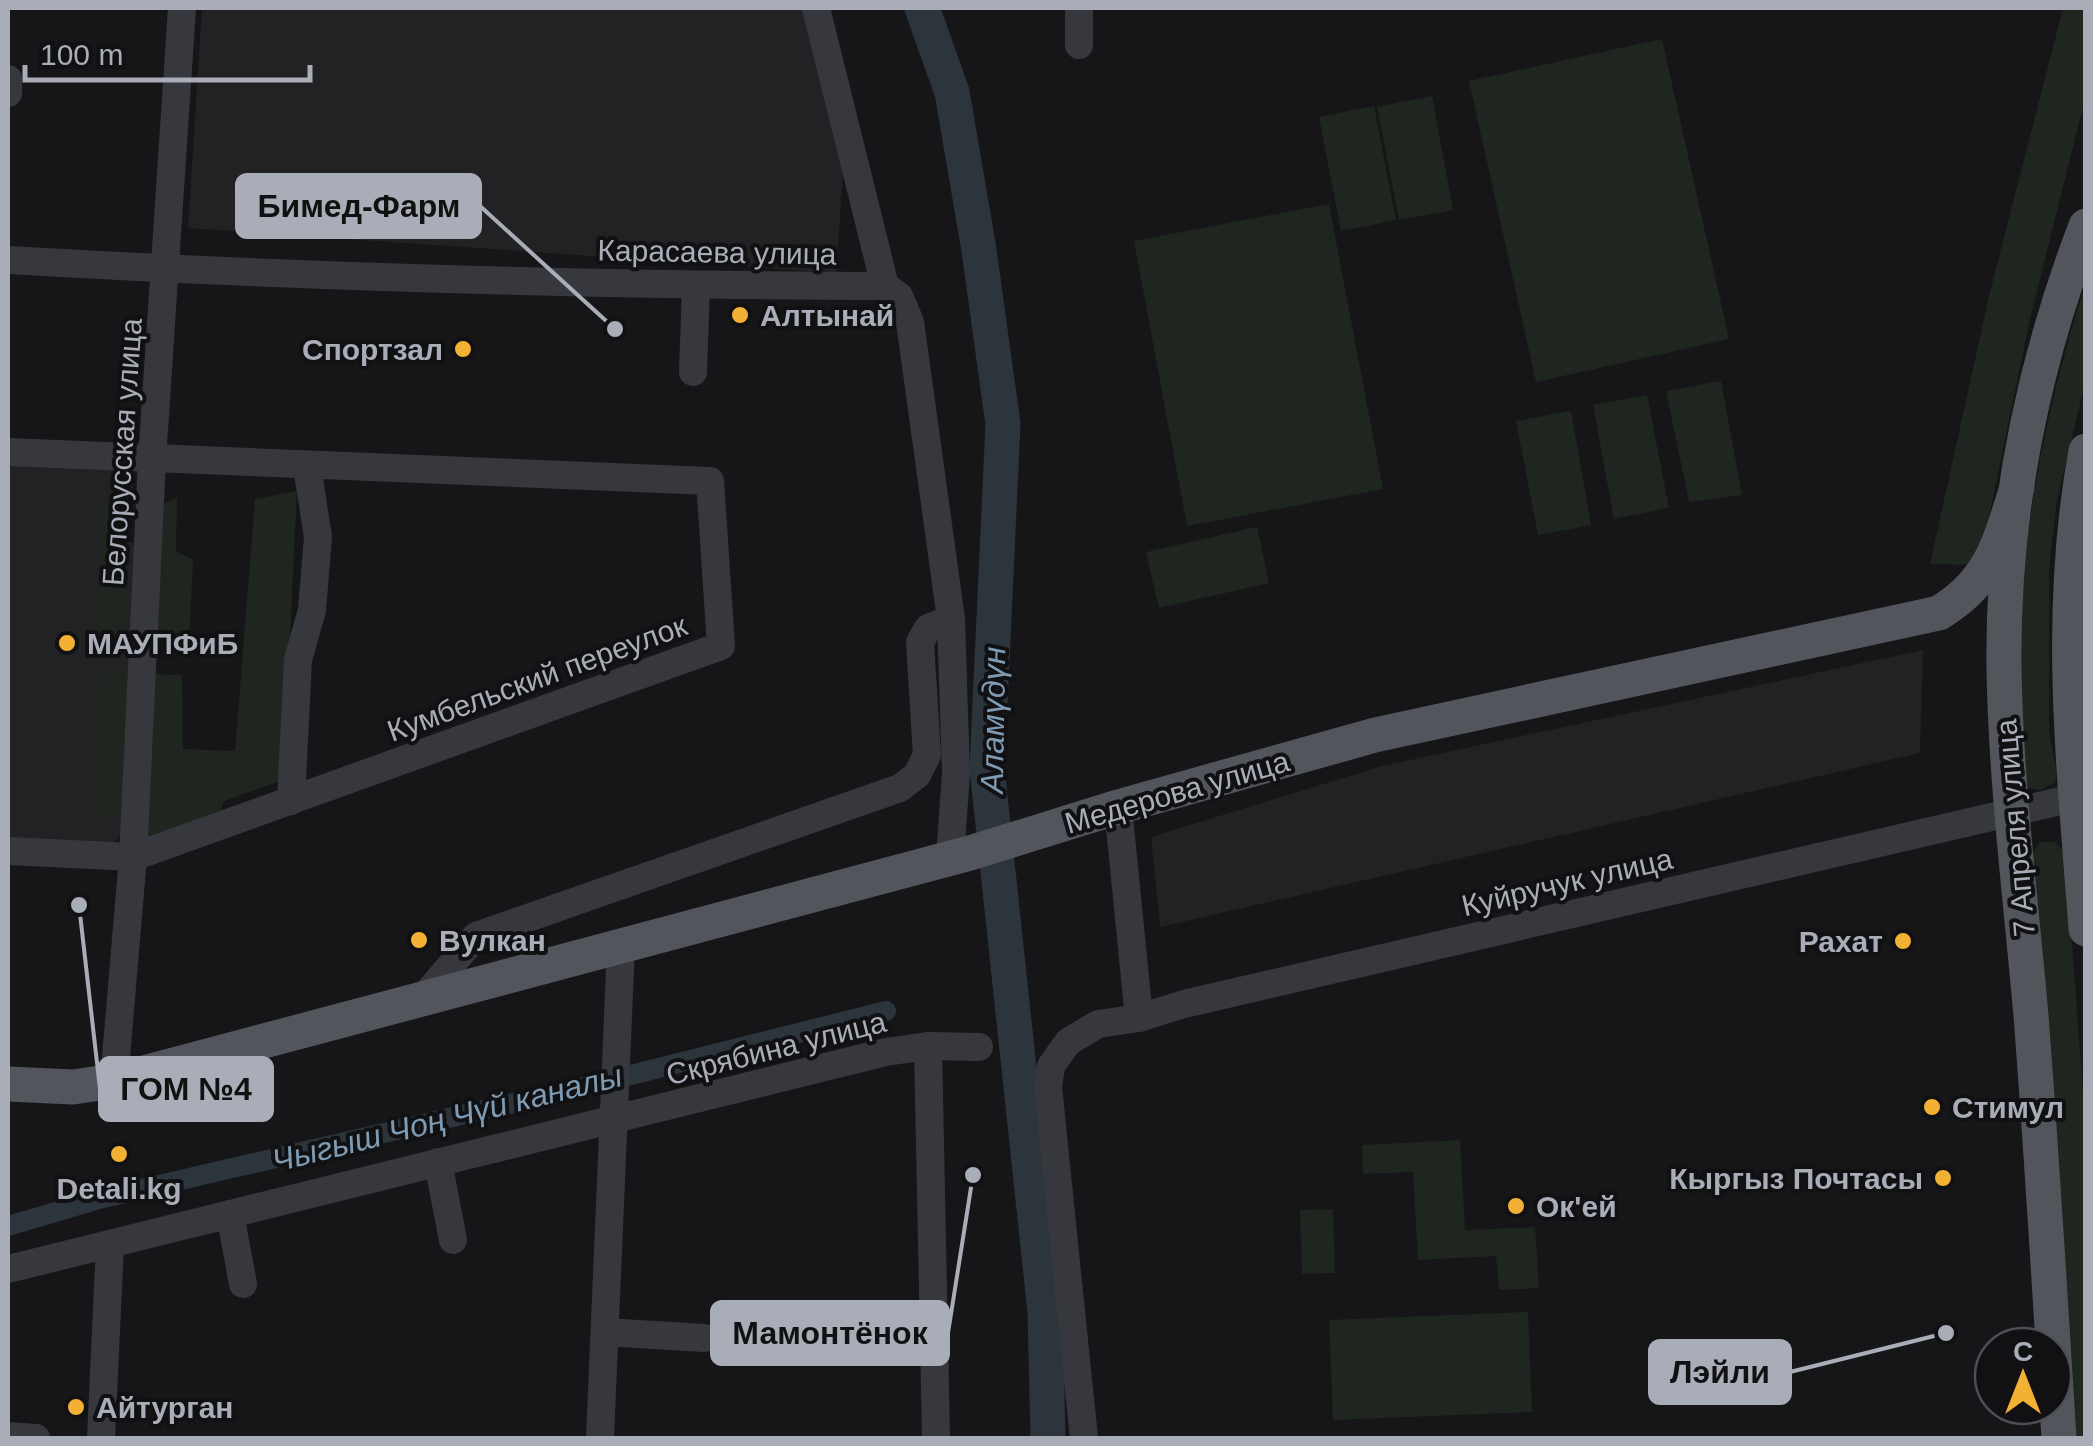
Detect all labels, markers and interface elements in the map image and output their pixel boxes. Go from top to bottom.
scale bar [25,20,310,82]
text: 100 m [40,38,123,71]
callout: Бимед-Фарм [237,175,480,237]
text: Бимед-Фарм [257,188,461,224]
street label: Карасаева улица [597,233,837,271]
place label: Алтынай [760,299,894,332]
marker: Алтынай [729,304,751,326]
street label: Белорусская улица [96,317,148,587]
place label: Спортзал [302,333,443,366]
marker: Спортзал [452,338,474,360]
street label: Кумбельский переулок [383,608,692,748]
place label: МАУПФиБ [87,627,238,660]
marker: МАУПФиБ [56,632,78,654]
water label: Аламүдүн [974,646,1012,796]
street label: 7 Апреля улица [1989,718,2041,938]
street label: Медерова улица [1061,744,1293,840]
street label: Куйручук улица [1458,842,1676,922]
place label: Вулкан [439,924,546,957]
place label: Рахат [1799,925,1883,958]
marker: Вулкан [408,929,430,951]
marker: Рахат [1892,930,1914,952]
street label: Скрябина улица [663,1005,890,1091]
water label: Чыгыш Чоң Чүй каналы [268,1057,626,1179]
callout: ГОМ №4 [100,1058,272,1120]
text: ГОМ №4 [120,1071,252,1107]
place label: Стимул [1952,1091,2064,1124]
marker: Стимул [1921,1096,1943,1118]
marker: Detali.kg [108,1143,130,1165]
place label: Кыргыз Почтасы [1669,1162,1923,1195]
marker: Кыргыз Почтасы [1932,1167,1954,1189]
place label: Detali.kg [56,1172,182,1205]
place label: Ок'ей [1536,1190,1617,1223]
marker: Ок'ей [1505,1195,1527,1217]
callout: Мамонтёнок [712,1302,948,1364]
text: Мамонтёнок [732,1315,929,1351]
north arrow [1973,1326,2073,1426]
text: С [2013,1336,2033,1367]
callout: Лэйли [1650,1341,1790,1403]
text: Лэйли [1670,1354,1770,1390]
place label: Айтурган [96,1391,233,1424]
marker: Айтурган [65,1396,87,1418]

